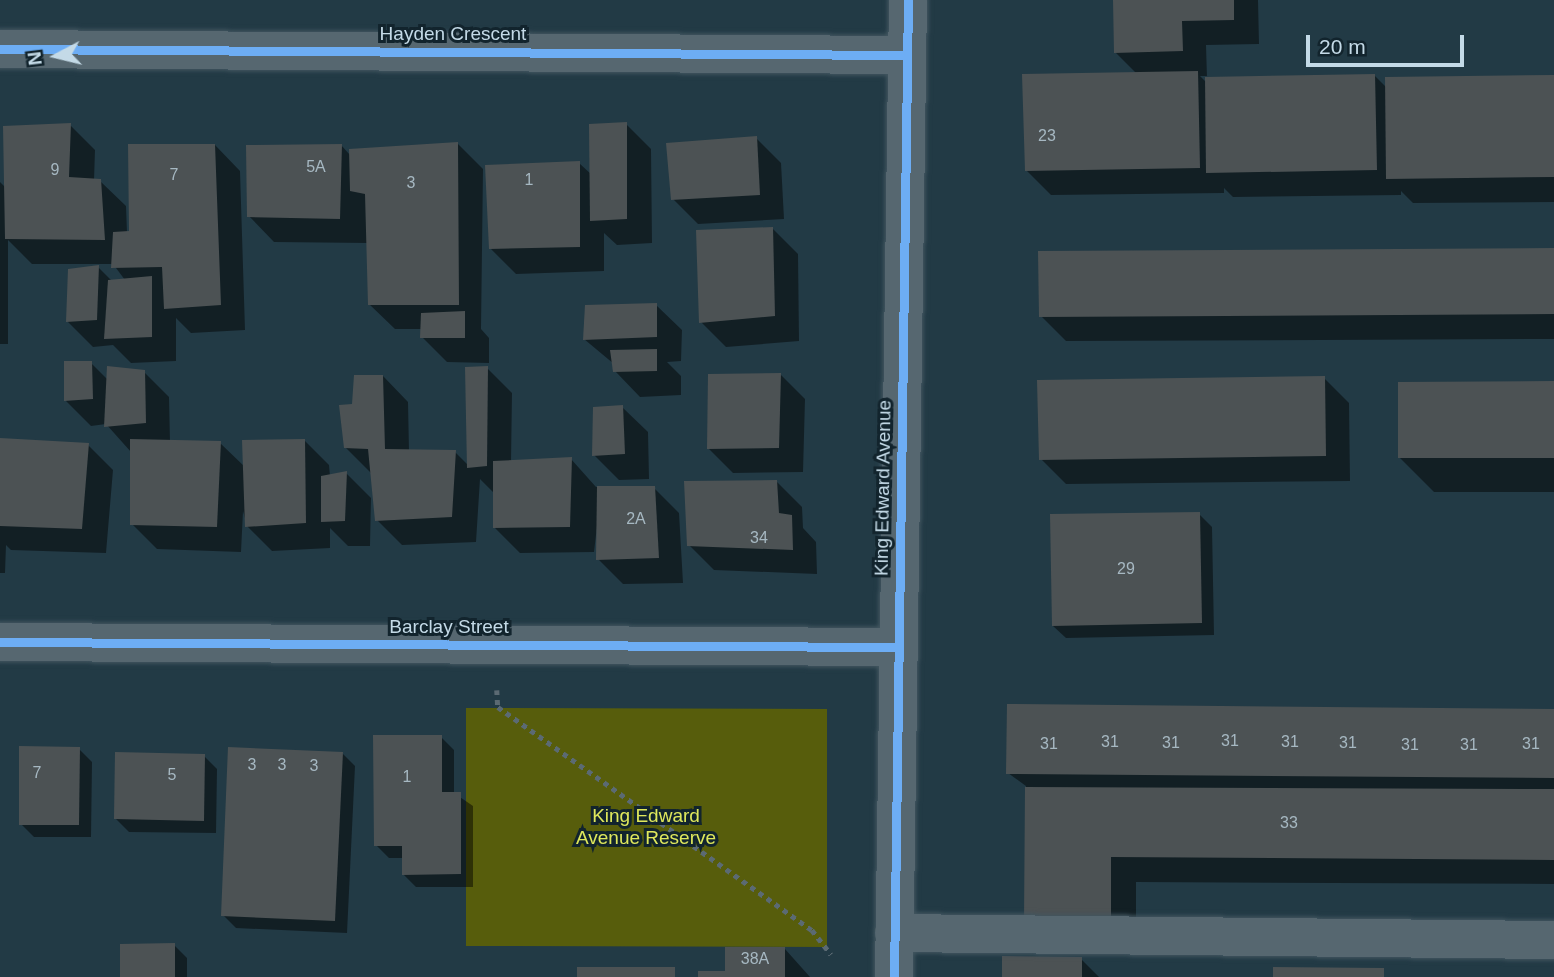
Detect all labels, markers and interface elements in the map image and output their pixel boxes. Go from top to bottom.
north arrow [21,21,91,91]
scale bar [1309,21,1466,65]
street label: Hayden Crescent [380,23,526,45]
text: 20 m [1319,35,1366,58]
text: N [23,51,46,67]
house number: 23 [1038,126,1056,146]
house number: 5A [306,157,326,177]
house number: 9 [51,160,59,180]
house number: 7 [170,165,178,185]
house number: 1 [525,170,533,190]
house number: 3 [407,173,415,193]
street label: King Edward Avenue [870,399,896,577]
house number: 2A [626,509,646,529]
house number: 34 [750,528,768,548]
house number: 29 [1117,559,1135,579]
street label: Barclay Street [389,616,509,638]
house number: 31 [1221,731,1239,751]
house number: 31 [1101,732,1119,752]
house number: 31 [1281,732,1299,752]
house number: 31 [1162,733,1180,753]
house number: 31 [1339,733,1357,753]
house number: 31 [1040,734,1058,754]
house number: 31 [1522,734,1540,754]
house number: 31 [1401,735,1419,755]
house number: 31 [1460,735,1478,755]
house number: 3 [248,755,256,775]
house number: 3 [278,755,286,775]
house number: 3 [310,756,318,776]
house number: 7 [33,763,41,783]
house number: 5 [168,765,176,785]
house number: 1 [403,767,411,787]
park label: King Edward Avenue Reserve [576,805,716,849]
house number: 33 [1280,813,1298,833]
house number: 38A [741,949,769,969]

